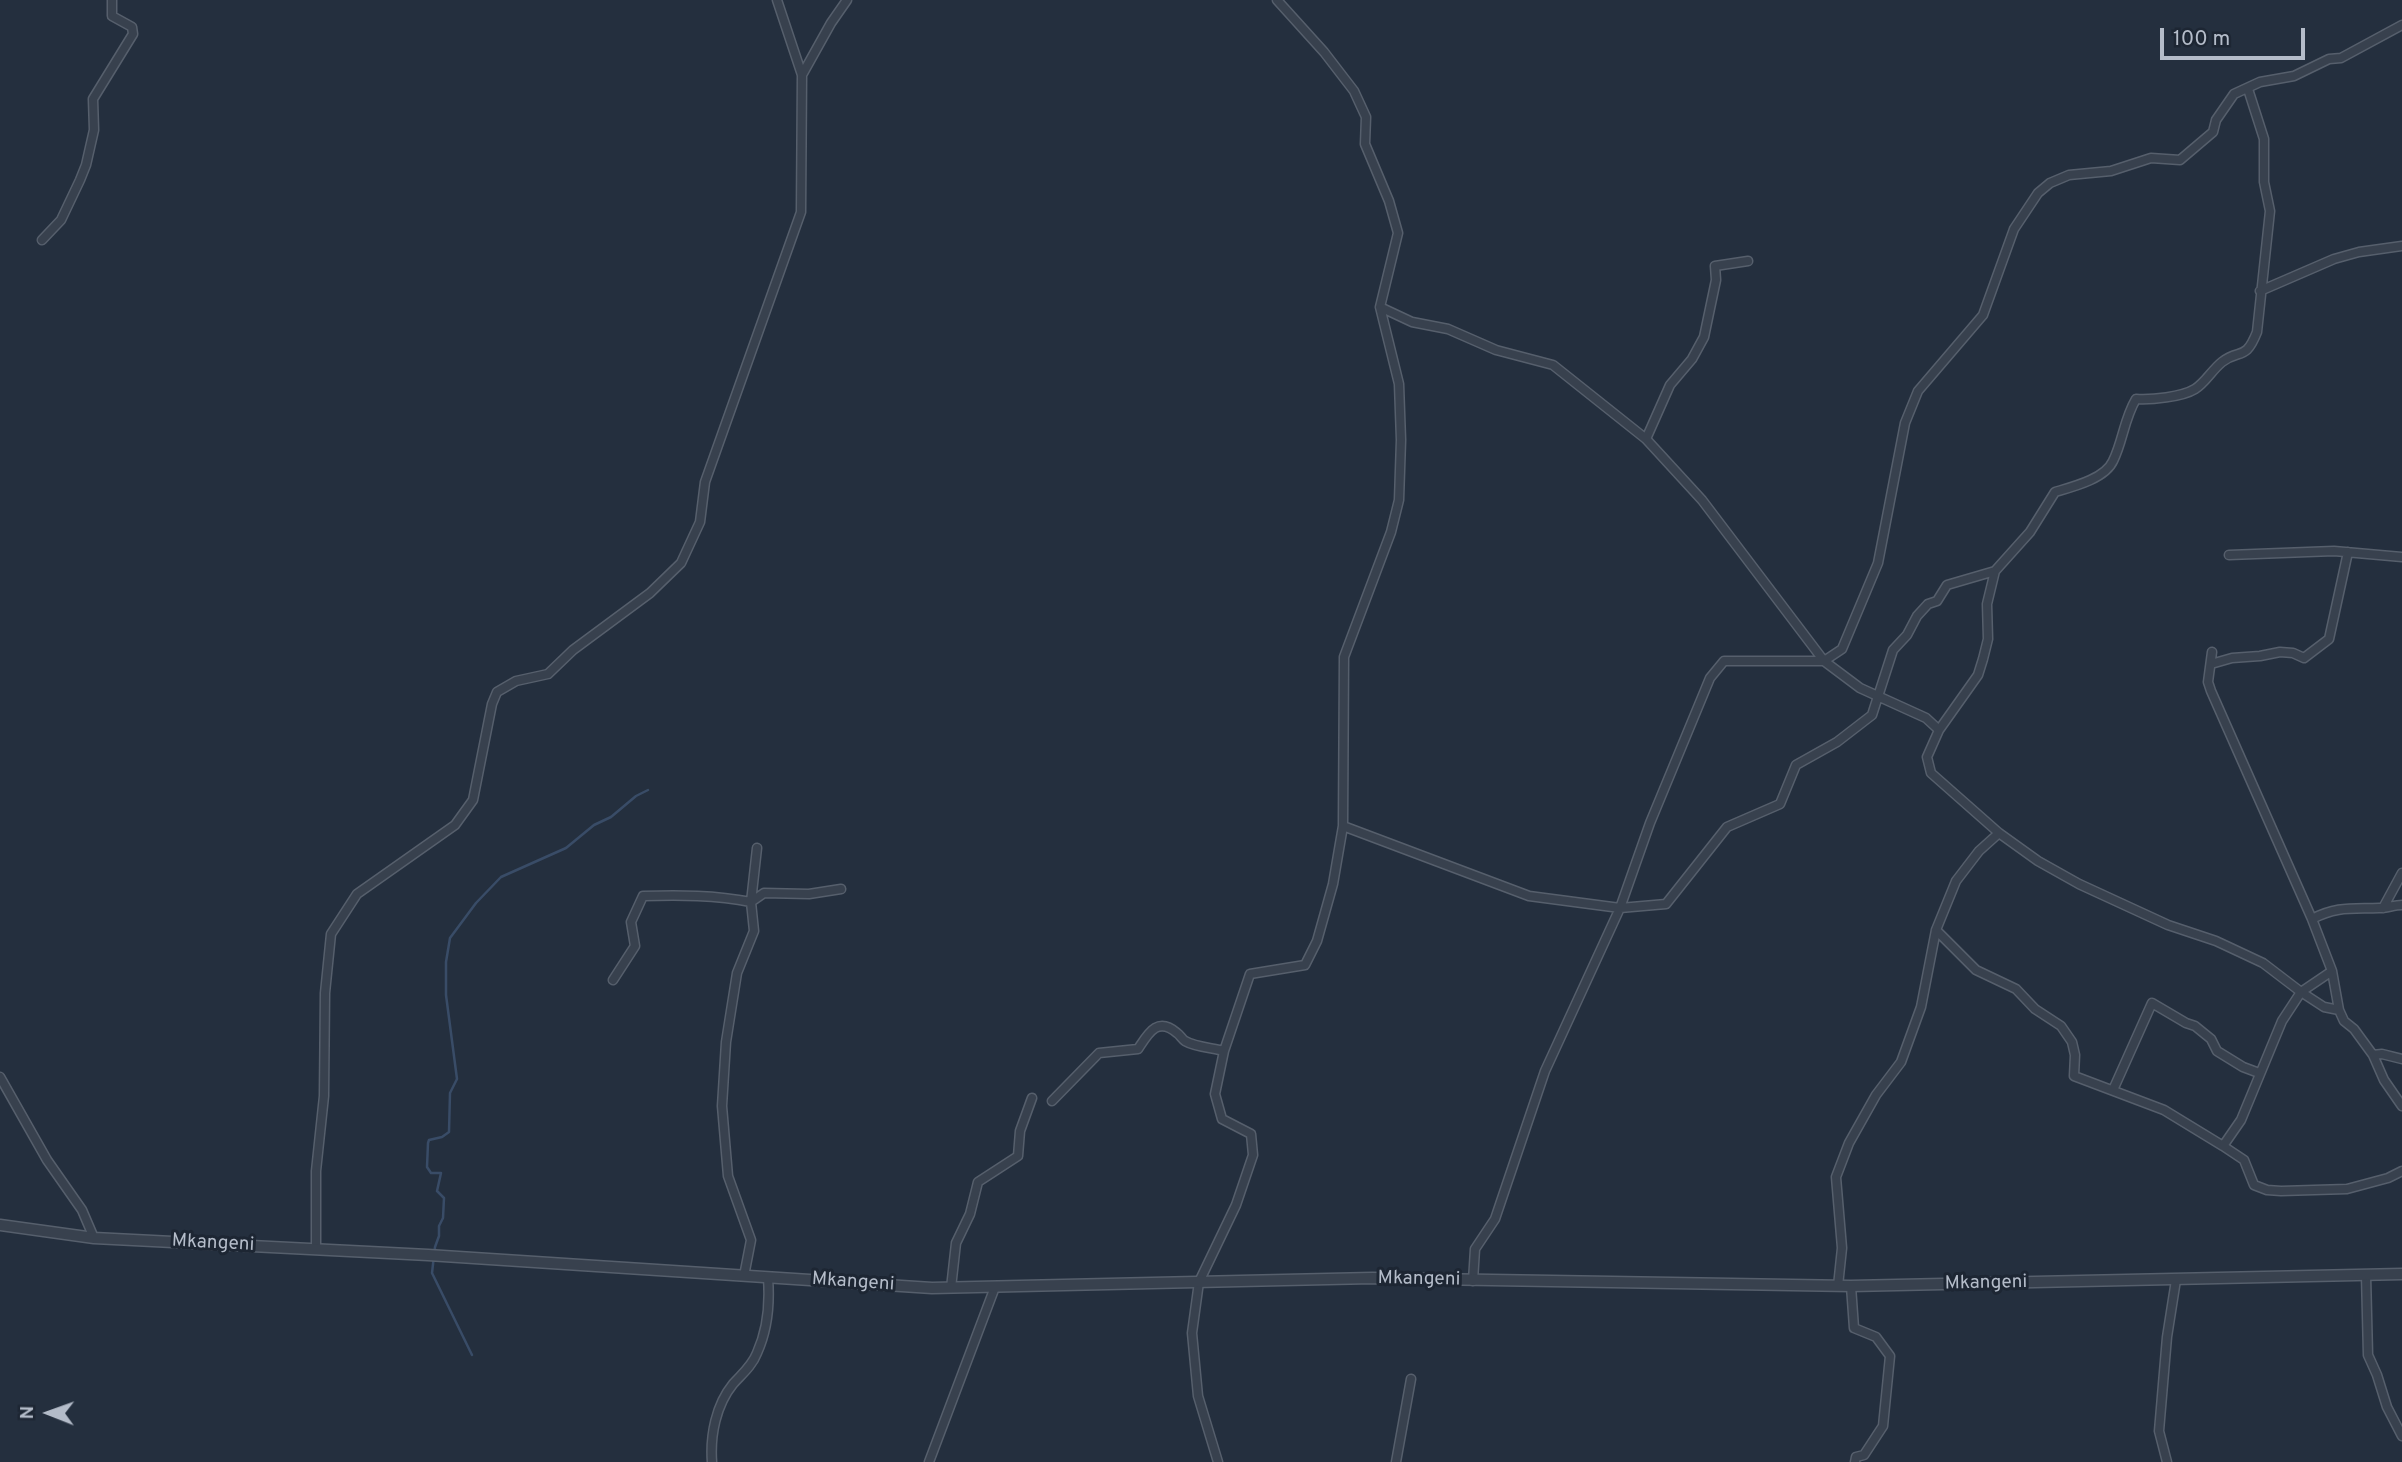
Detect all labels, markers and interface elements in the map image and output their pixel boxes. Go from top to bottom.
scale bar [2164,14,2309,58]
text: 100 m [2173,26,2230,53]
street label: Mkangeni [171,1230,255,1258]
street label: Mkangeni [1377,1268,1461,1292]
street label: Mkangeni [811,1269,895,1297]
street label: Mkangeni [1944,1272,2028,1296]
north arrow [14,1378,84,1448]
text: N [16,1406,40,1420]

